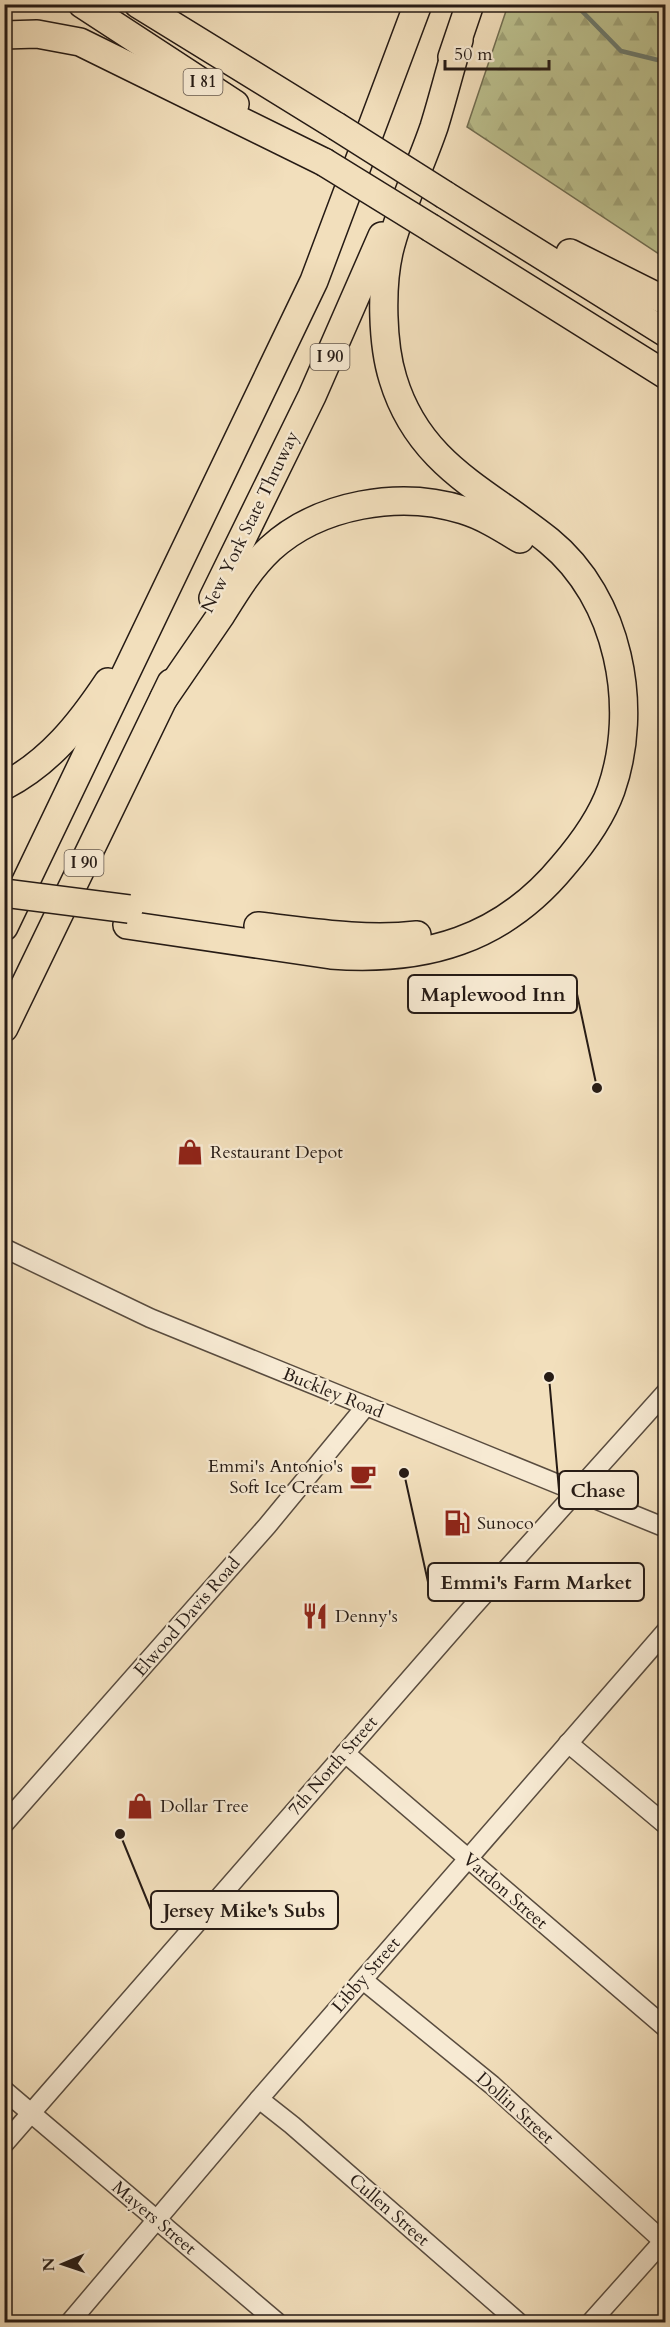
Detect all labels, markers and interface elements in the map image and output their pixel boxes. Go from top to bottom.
scale bar [445,33,548,71]
text: 50 m [454,42,493,67]
road number: I 81 [184,69,222,95]
road number: I 90 [310,344,350,370]
street label: New York State Thruway [195,426,305,617]
road number: I 90 [64,850,104,876]
callout: Maplewood Inn [408,975,577,1013]
text: Maplewood Inn [421,981,566,1008]
shop icon: Restaurant Depot [175,1137,205,1167]
place label: Restaurant Depot [210,1140,343,1165]
street label: Buckley Road [279,1361,387,1425]
place label: Emmi's Antonio's Soft Ice Cream [208,1454,344,1500]
cafe icon: Emmi's Antonio's Soft Ice Cream [348,1461,378,1491]
callout: Chase [559,1471,638,1509]
text: Chase [570,1477,626,1504]
fuel station icon: Sunoco [442,1508,472,1538]
place label: Sunoco [477,1511,534,1536]
street label: Elwood Davis Road [128,1552,246,1682]
callout: Emmi's Farm Market [428,1563,644,1601]
text: Emmi's Farm Market [440,1569,632,1596]
restaurant icon: Denny's [300,1601,330,1631]
place label: Denny's [335,1604,398,1629]
street label: 7th North Street [283,1710,384,1821]
shop icon: Dollar Tree [125,1791,155,1821]
place label: Dollar Tree [160,1794,249,1819]
street label: Vardon Street [457,1847,553,1935]
callout: Jersey Mike's Subs [151,1891,338,1929]
text: Jersey Mike's Subs [160,1897,325,1924]
street label: Libby Street [326,1932,406,2018]
street label: Dollin Street [471,2066,560,2150]
street label: Cullen Street [343,2168,435,2252]
street label: Mayers Street [106,2175,202,2261]
north arrow [33,2234,93,2294]
text: N [38,2257,60,2272]

